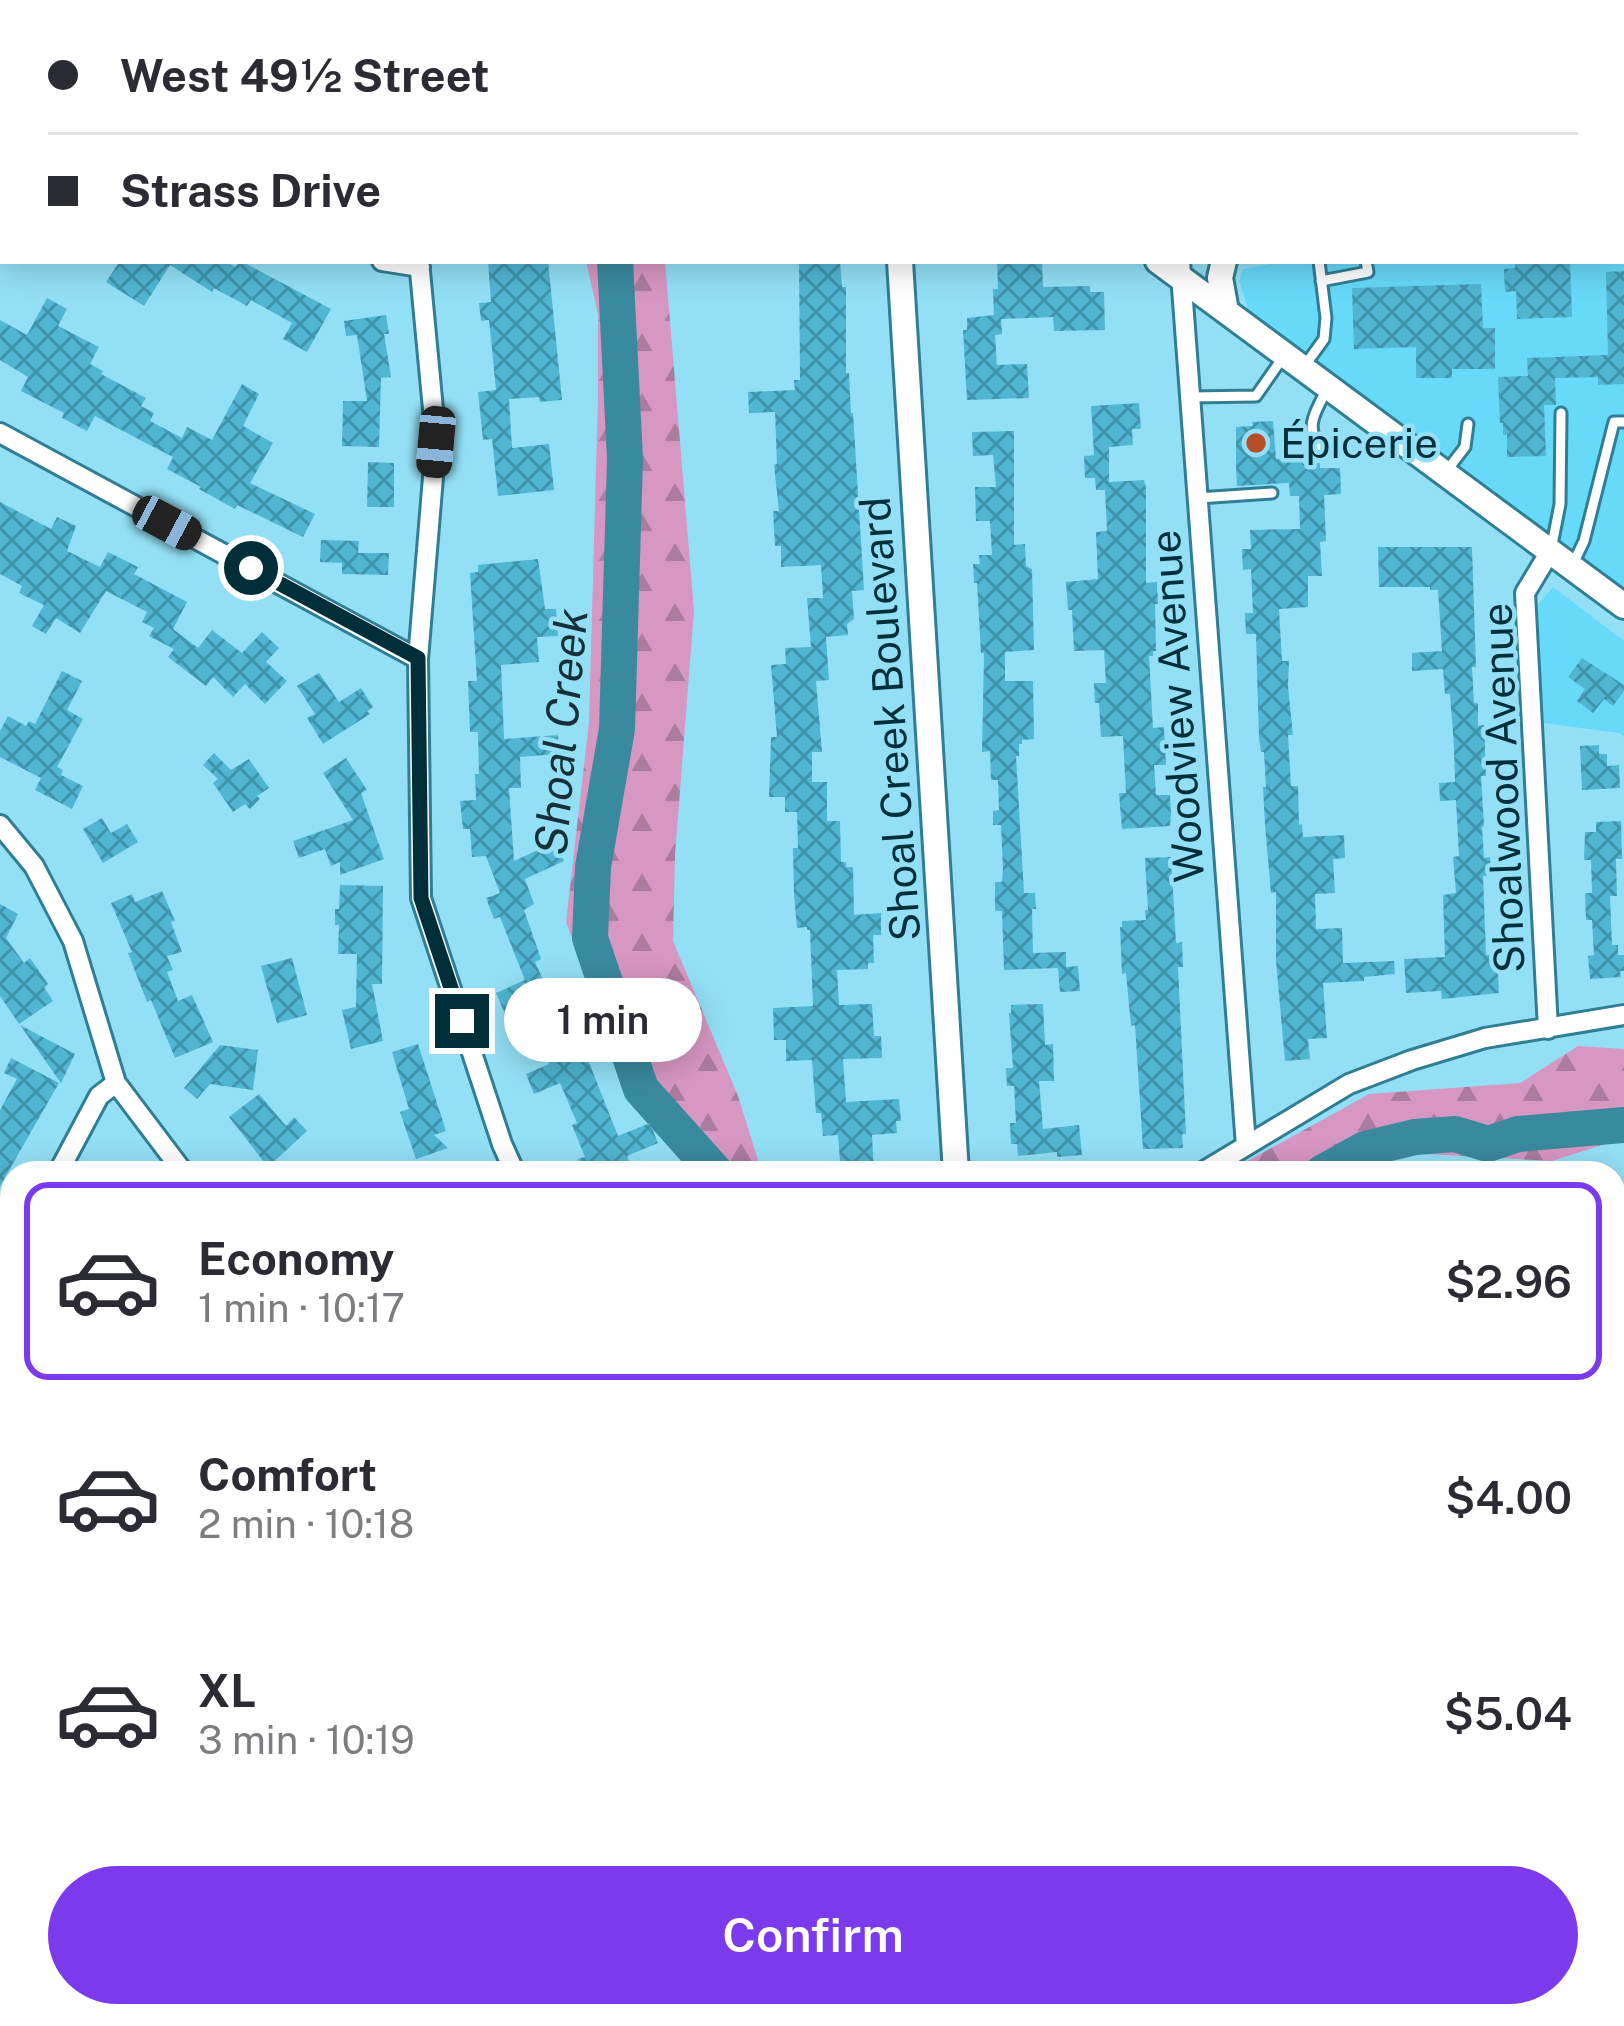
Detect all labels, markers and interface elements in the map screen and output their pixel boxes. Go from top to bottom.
text: West 49½ Street [120,49,490,102]
text: Strass Drive [120,164,381,217]
car [415,405,457,479]
place label: Épicerie [1280,418,1438,467]
marker: Épicerie [1243,430,1269,456]
car [127,490,207,556]
street label: Shoal Creek Boulevard [850,495,929,943]
street label: Woodview Avenue [1140,528,1213,884]
route start [224,541,278,595]
street label: Shoalwood Avenue [1472,602,1533,974]
water label: Shoal Creek [523,606,598,857]
callout: 1 min [504,979,702,1063]
route end [435,994,489,1048]
text: 1 min [557,997,649,1043]
icon: car [54,1227,162,1335]
text: Economy [198,1232,394,1285]
text: $2.96 [1445,1255,1572,1308]
text: 1 min · 10:17 [198,1285,405,1331]
icon: car [54,1443,162,1551]
text: Comfort [198,1448,377,1501]
text: $4.00 [1445,1471,1572,1524]
text: 2 min · 10:18 [198,1501,414,1547]
icon: car [54,1659,162,1767]
text: XL [198,1664,256,1717]
text: $5.04 [1444,1687,1572,1740]
text: 3 min · 10:19 [198,1717,415,1763]
button: Confirm [48,1866,1578,2004]

